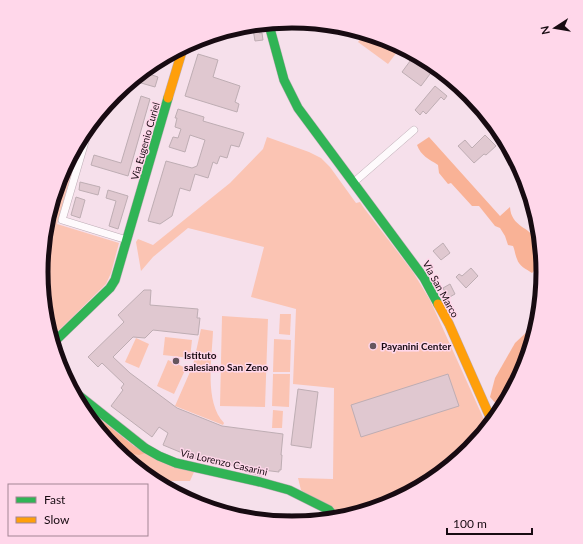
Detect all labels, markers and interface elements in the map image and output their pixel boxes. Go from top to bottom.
north arrow [535,8,575,48]
text: N [537,25,552,36]
street label: Via Eugenio Curiel [128,101,162,181]
street label: Via San Marco [420,259,462,320]
place label: Payanini Center [381,340,451,352]
marker: Payanini Center [368,341,378,351]
place label: Istituto salesiano San Zeno [184,349,269,373]
marker: Istituto salesiano San Zeno [171,356,181,366]
street label: Via Lorenzo Casarini [179,446,269,478]
legend [8,484,148,536]
text: Fast [44,492,66,507]
scale bar [447,510,532,536]
text: Slow [44,512,70,527]
text: 100 m [453,516,487,531]

